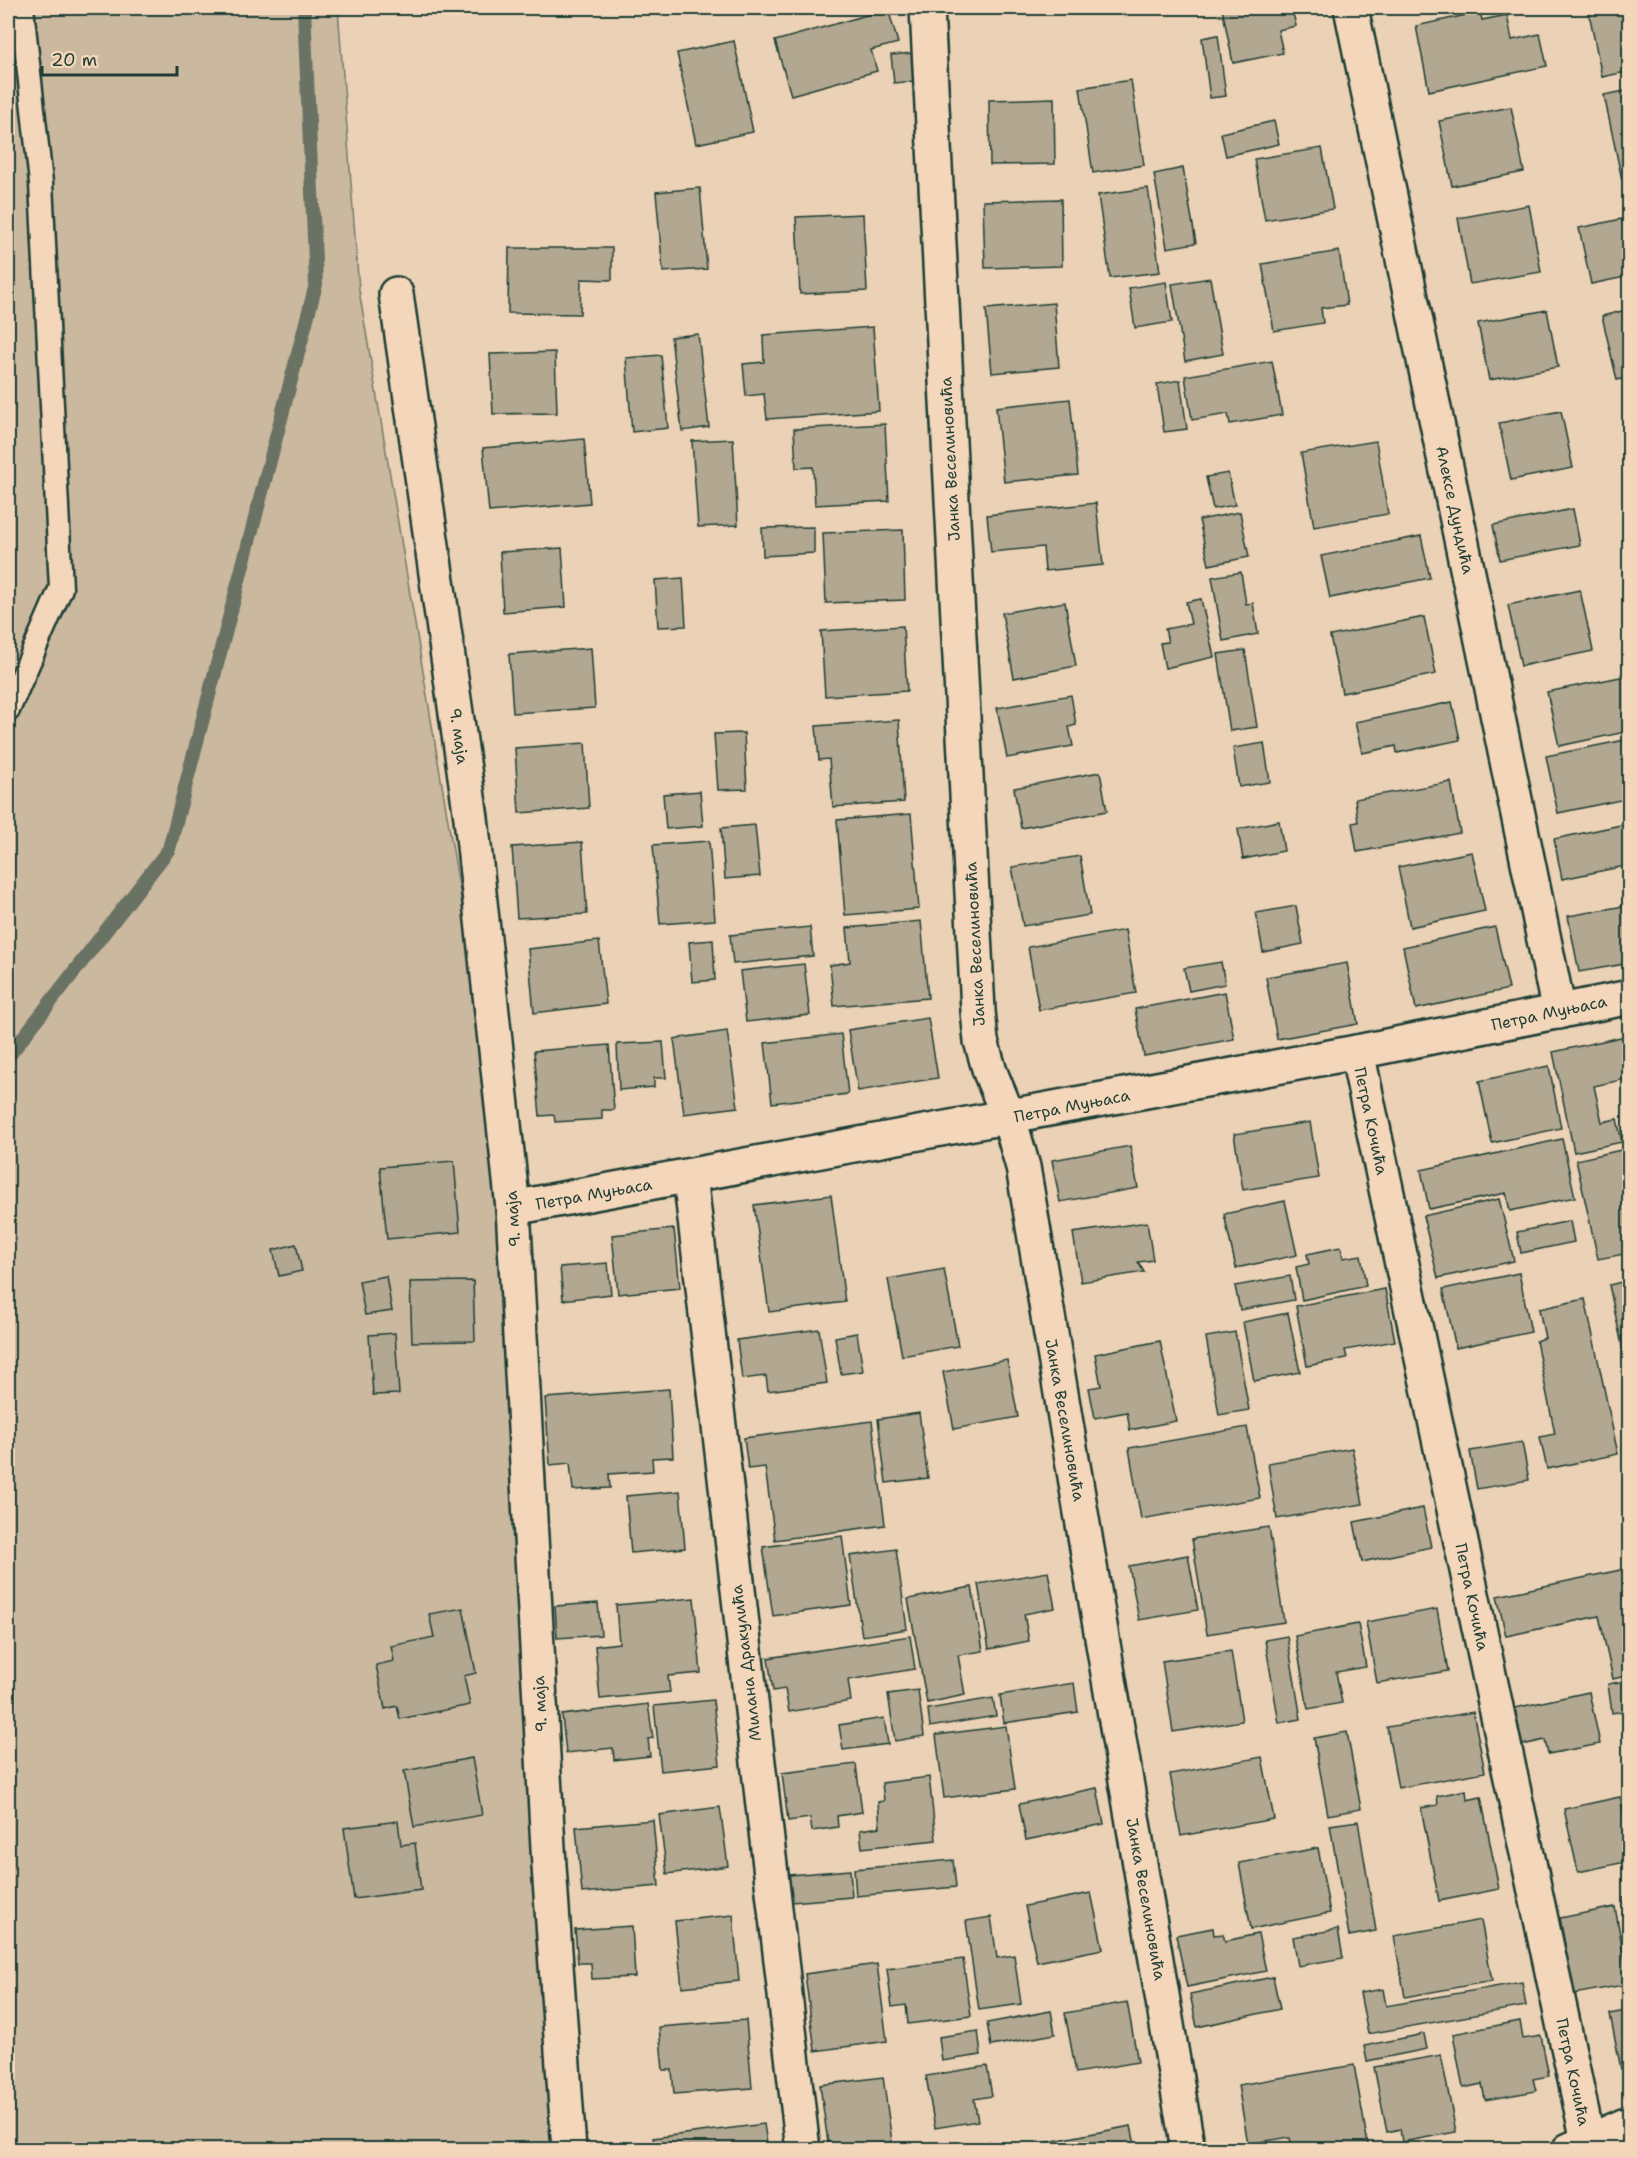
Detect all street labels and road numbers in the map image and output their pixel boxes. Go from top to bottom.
street label: Јанка Веселиновића [935,376,965,542]
street label: Алексе Дундића [1431,444,1479,576]
street label: 9. маја [445,707,473,766]
street label: Јанка Веселиновића [960,861,990,1027]
street label: Петра Муњаса [1489,990,1609,1035]
street label: Петра Кочића [1349,1065,1393,1177]
street label: Петра Муњаса [1012,1084,1132,1128]
street label: Петра Муњаса [534,1173,654,1215]
street label: 9. маја [501,1190,525,1248]
street label: Јанка Веселиновића [1040,1337,1090,1503]
street label: Петра Кочића [1450,1541,1494,1653]
street label: Милана Дракулића [726,1584,766,1742]
street label: 9. маја [528,1675,552,1733]
street label: Јанка Веселиновића [1121,1816,1171,1982]
street label: Петра Кочића [1551,2016,1595,2128]

